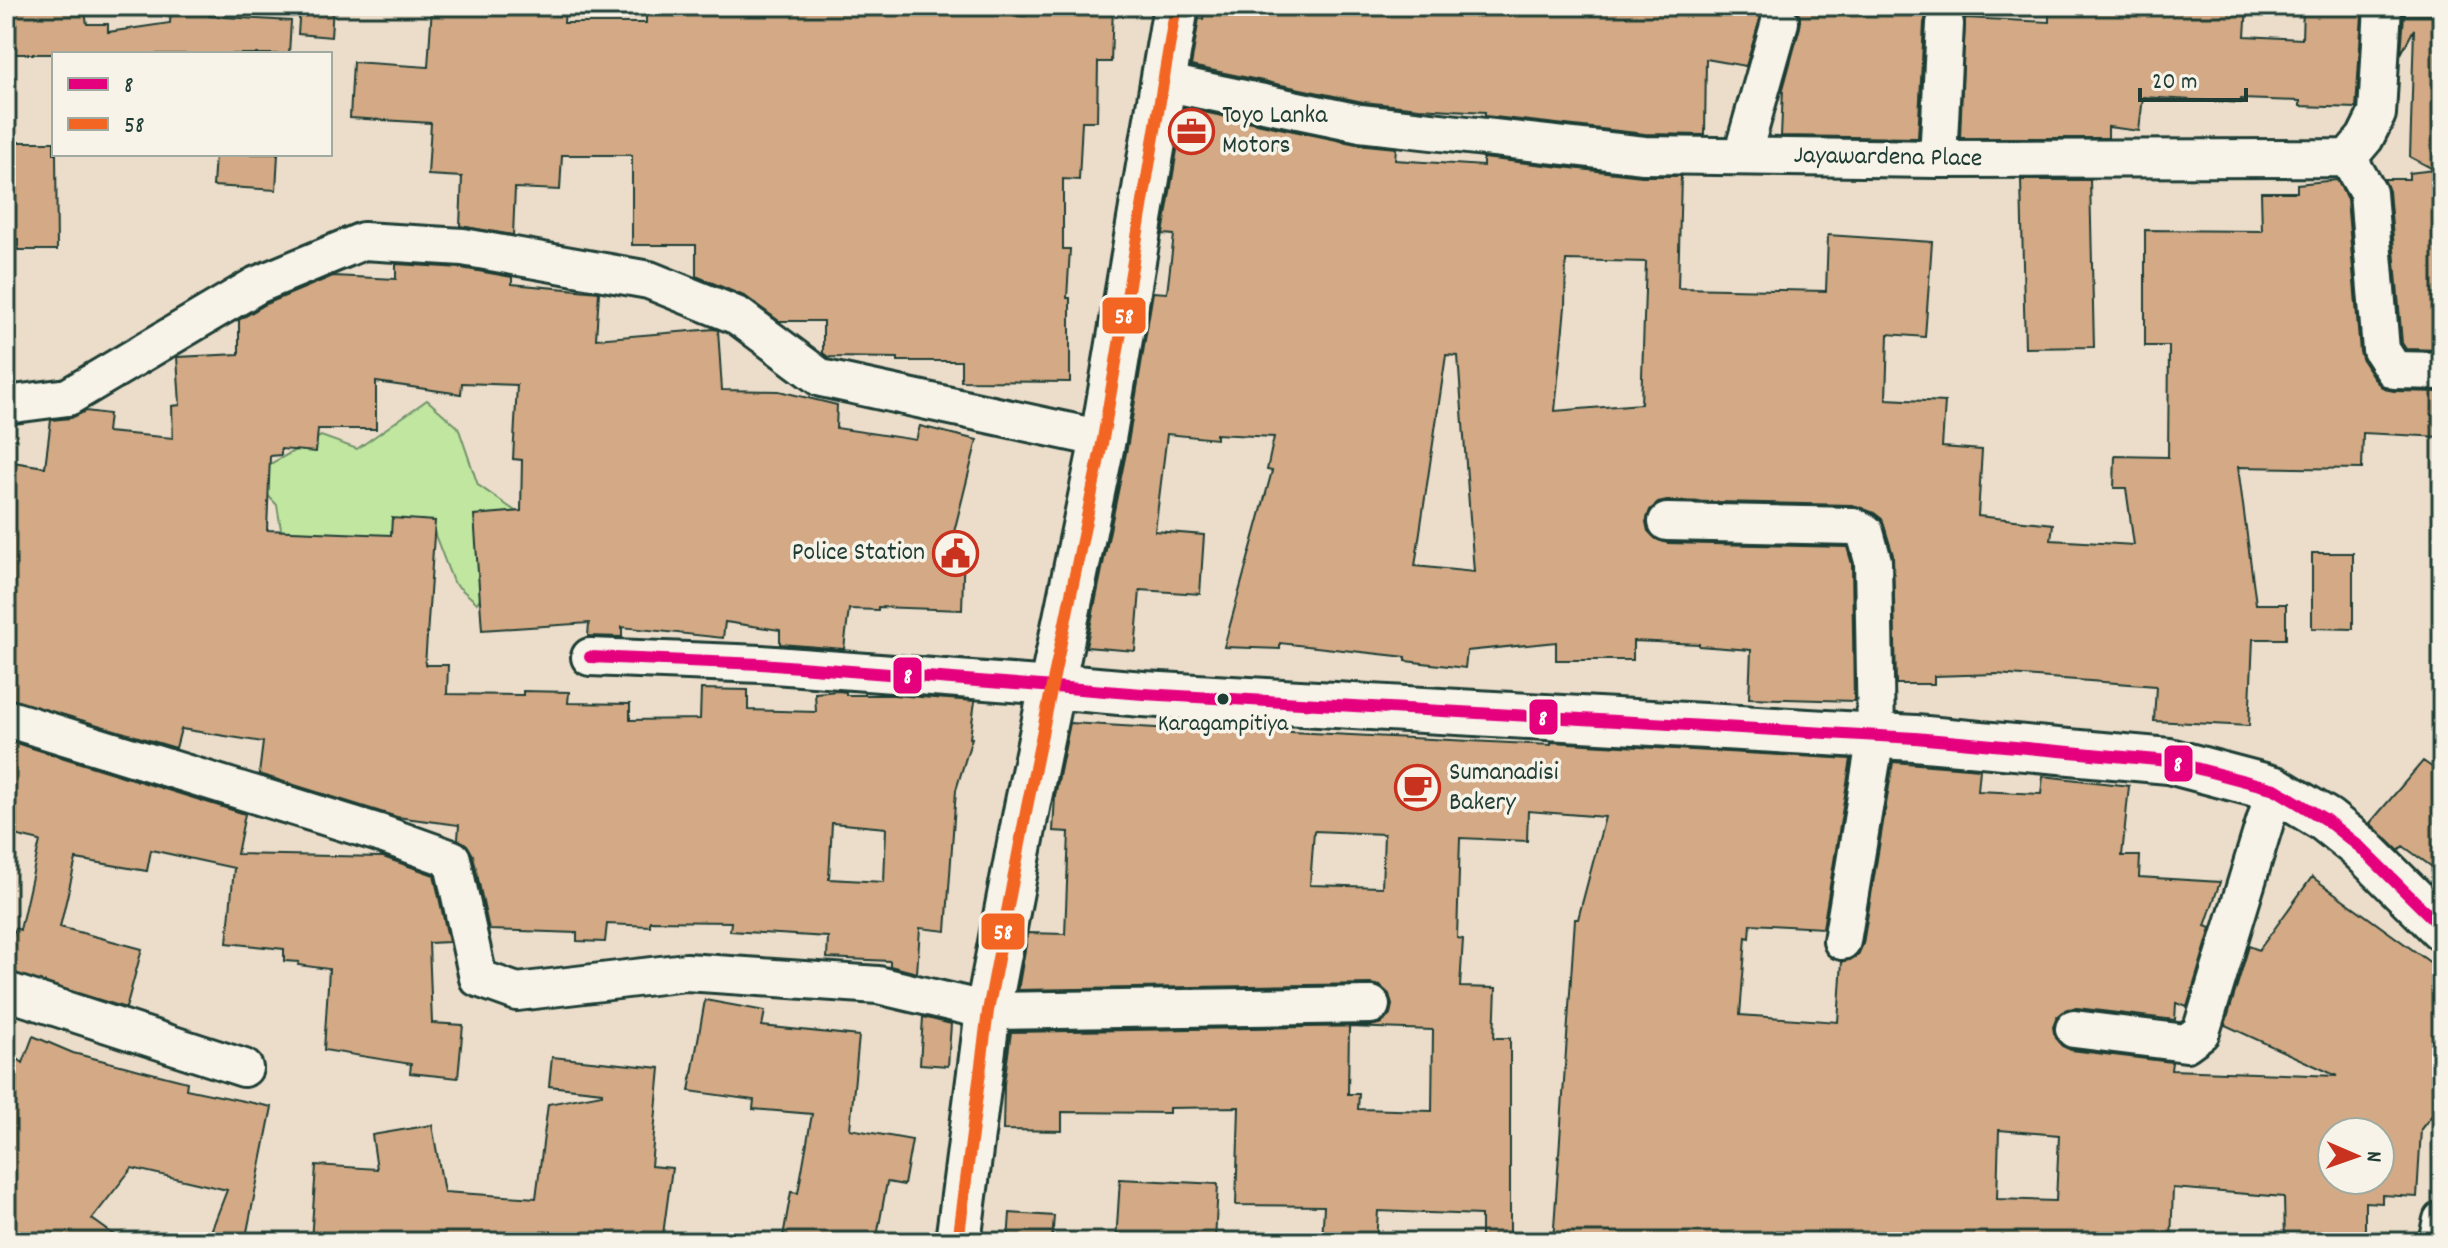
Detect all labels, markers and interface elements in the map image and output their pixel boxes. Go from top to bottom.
legend [52,52,332,156]
scale bar [2140,52,2246,102]
text: 20 m [2152,66,2198,100]
text: 8 [124,70,134,104]
place label: Toyo Lanka Motors [1222,98,1328,165]
office icon: Toyo Lanka Motors [1167,107,1215,155]
text: 58 [124,110,145,144]
street label: Jayawardena Place [1793,138,1983,178]
line badge: 58 [1101,296,1147,335]
text: 58 [1114,303,1134,334]
public building icon: Police Station [932,529,980,577]
place label: Police Station [792,535,925,572]
line badge: 8 [892,656,923,695]
text: 8 [904,663,913,694]
marker: Karagampitiya [1215,691,1231,707]
line badge: 8 [1528,698,1559,736]
text: 8 [1539,705,1548,736]
place label: Karagampitiya [1158,708,1289,742]
line badge: 8 [2163,744,2194,783]
text: 8 [2174,751,2183,782]
place label: Sumanadisi Bakery [1449,755,1559,822]
cafe icon: Sumanadisi Bakery [1394,764,1442,812]
line badge: 58 [980,912,1026,951]
text: 58 [993,919,1013,950]
north arrow [2316,1116,2396,1196]
text: N [2357,1151,2388,1163]

